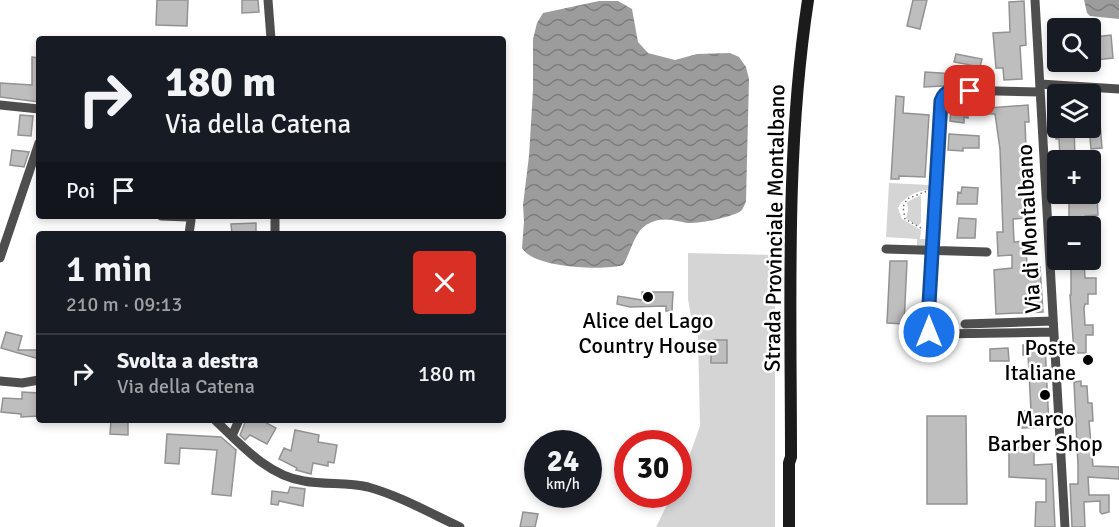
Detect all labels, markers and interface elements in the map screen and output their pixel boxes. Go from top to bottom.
map controls [1047,18,1101,270]
button: search [1047,18,1101,72]
text: 180 m [165,57,276,108]
icon: right [66,60,144,138]
pin [944,65,995,116]
icon: arrive [953,74,986,107]
street label: Strada Provinciale Montalbano [758,84,791,372]
button: layers [1047,84,1101,138]
text: Via della Catena [165,108,351,141]
street label: Via di Montalbano [1011,144,1046,314]
button: + [1047,150,1101,204]
icon: arrive [107,174,140,207]
text: Poi [66,177,95,204]
button: − [1047,216,1101,270]
text: 1 min [66,247,152,292]
button: close [413,251,476,314]
marker: Alice del Lago Country House [641,290,655,304]
text: 210 m · 09:13 [66,292,182,317]
position arrow [897,300,961,364]
place label: Alice del Lago Country House [578,307,718,359]
place label: Poste Italiane [1004,334,1076,386]
text: Svolta a destra [117,347,258,374]
marker: Poste Italiane [1081,353,1095,367]
icon: right [66,357,99,390]
text: 180 m [418,360,476,387]
text: Via della Catena [117,374,255,399]
marker: Marco Barber Shop [1038,388,1052,402]
place label: Marco Barber Shop [987,405,1103,457]
speed limit sign: 30 [614,430,692,508]
text: 24 [547,443,579,480]
text: km/h [546,475,580,493]

